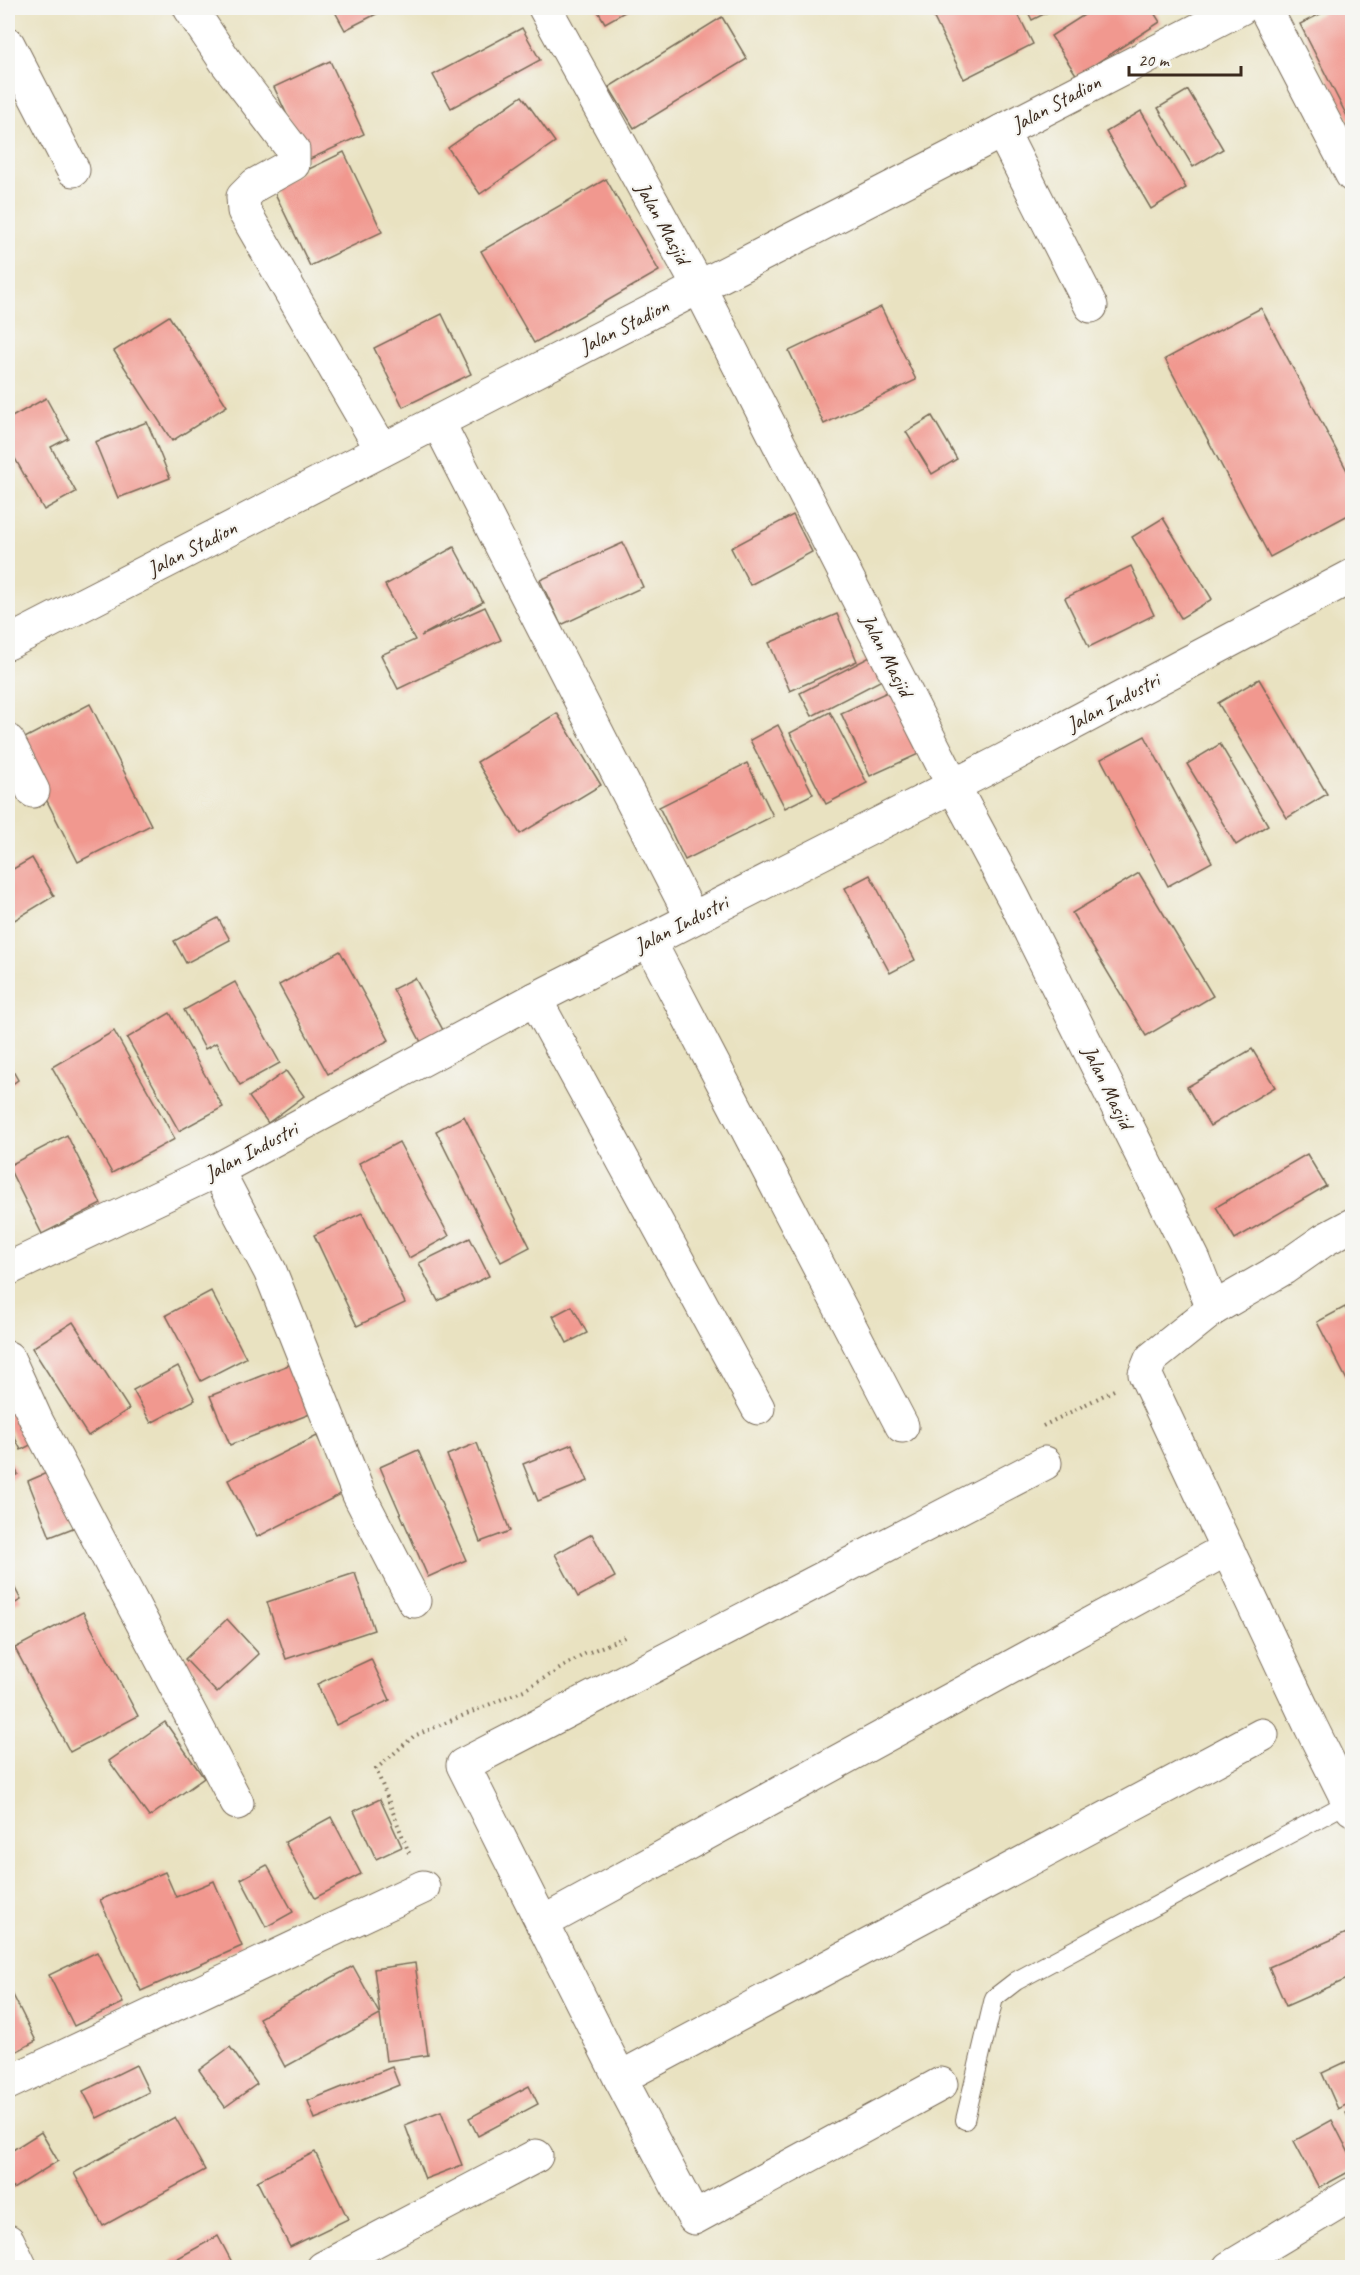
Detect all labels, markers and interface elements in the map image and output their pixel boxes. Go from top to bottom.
scale bar [1129,39,1242,77]
text: 20 m [1138,49,1171,71]
street label: Jalan Stadion [1006,69,1105,138]
street label: Jalan Masjid [630,177,698,272]
street label: Jalan Stadion [574,292,673,360]
street label: Jalan Stadion [142,514,241,582]
street label: Jalan Masjid [855,608,921,704]
street label: Jalan Industri [1061,665,1167,738]
street label: Jalan Industri [629,888,735,959]
street label: Jalan Masjid [1076,1040,1141,1136]
street label: Jalan Industri [199,1114,305,1187]

